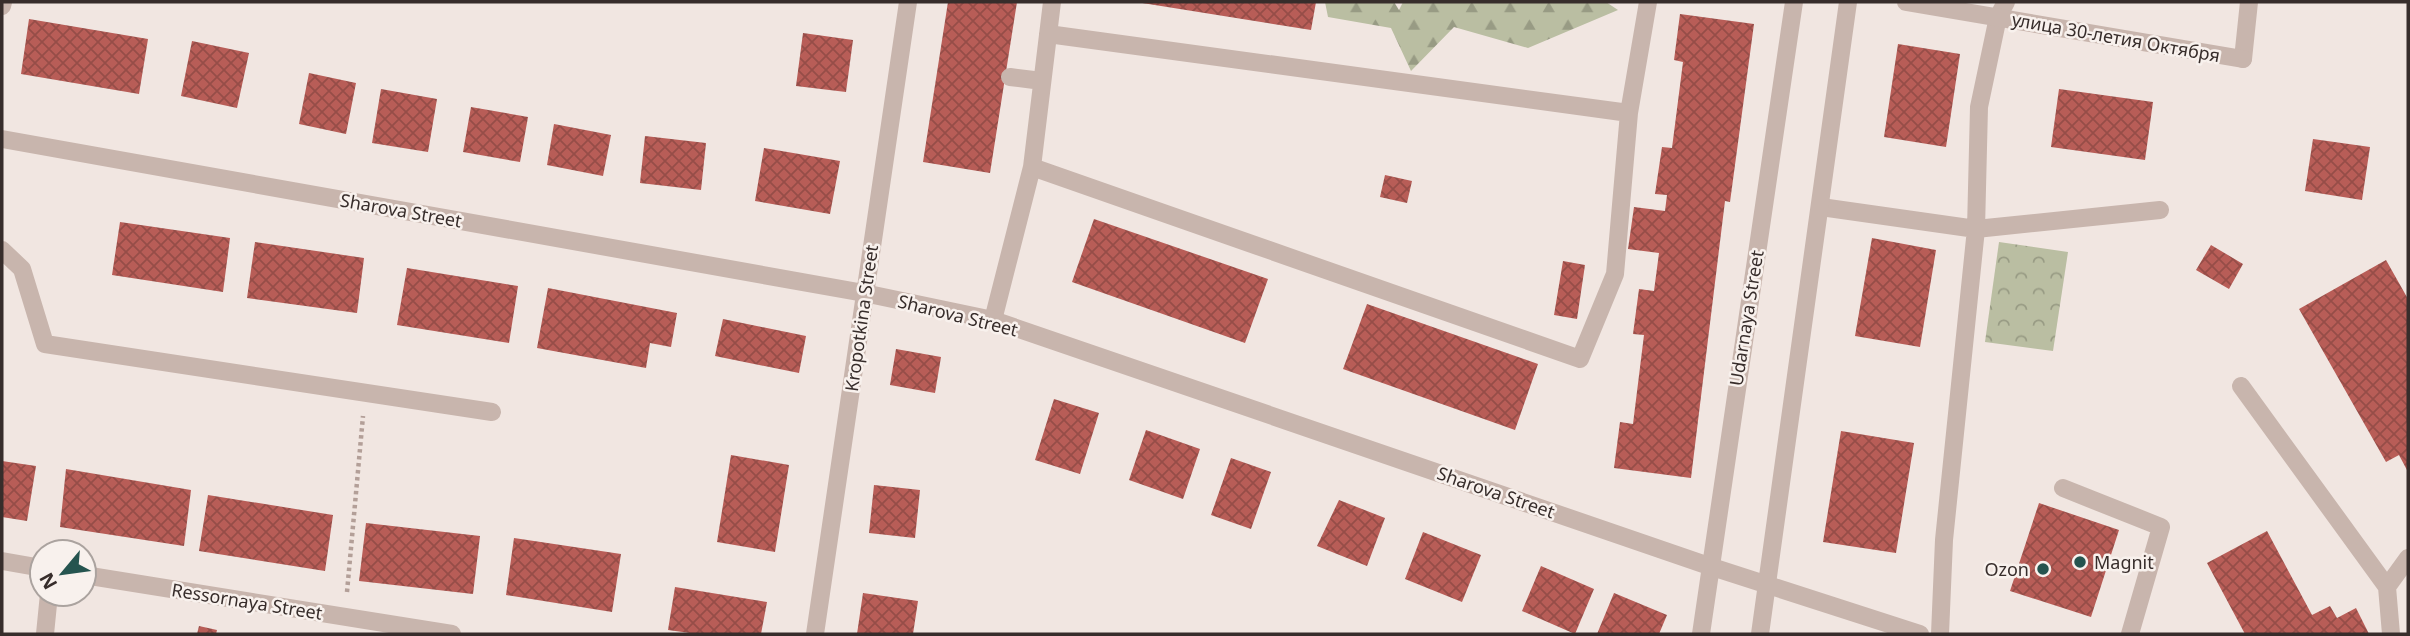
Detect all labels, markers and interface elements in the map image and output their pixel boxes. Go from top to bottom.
street label: улица 30-летия Октября [2010,7,2222,67]
street label: Sharova Street [338,188,464,233]
street label: Kropotkina Street [839,243,883,393]
street label: Udarnaya Street [1723,248,1769,388]
street label: Sharova Street [895,288,1021,342]
street label: Sharova Street [1434,461,1558,524]
north arrow [28,538,98,608]
place label: Magnit [2094,550,2154,574]
marker: Magnit [2072,554,2088,570]
place label: Ozon [1984,557,2029,581]
marker: Ozon [2035,561,2051,577]
text: N [33,568,63,594]
street label: Ressornaya Street [170,577,325,625]

